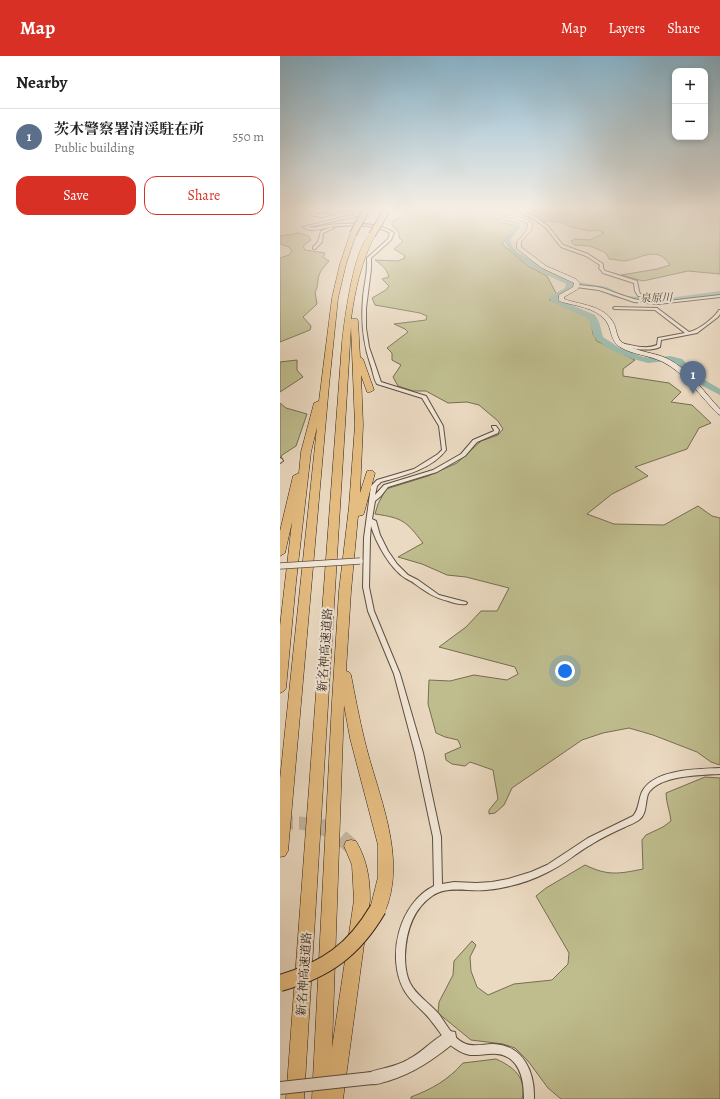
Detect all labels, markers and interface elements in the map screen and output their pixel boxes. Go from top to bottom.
text: Map [20,15,55,41]
text: Map [561,19,587,38]
text: Layers [609,19,645,38]
text: Share [667,19,700,38]
map controls [672,68,708,140]
button: + [672,68,708,104]
text: Nearby [16,71,67,94]
button: − [672,104,708,140]
text: 茨木警察署清渓駐在所 [54,119,204,139]
text: 1 [27,128,31,145]
text: 550 m [233,128,264,145]
text: Public building [54,139,134,156]
button: Save [16,176,136,215]
button: Share [144,176,264,215]
water label: 泉原川 [639,290,674,306]
pin: 1 [680,361,706,394]
street label: 新名神高速道路 [314,608,336,692]
your location [555,661,575,681]
street label: 新名神高速道路 [293,932,315,1016]

